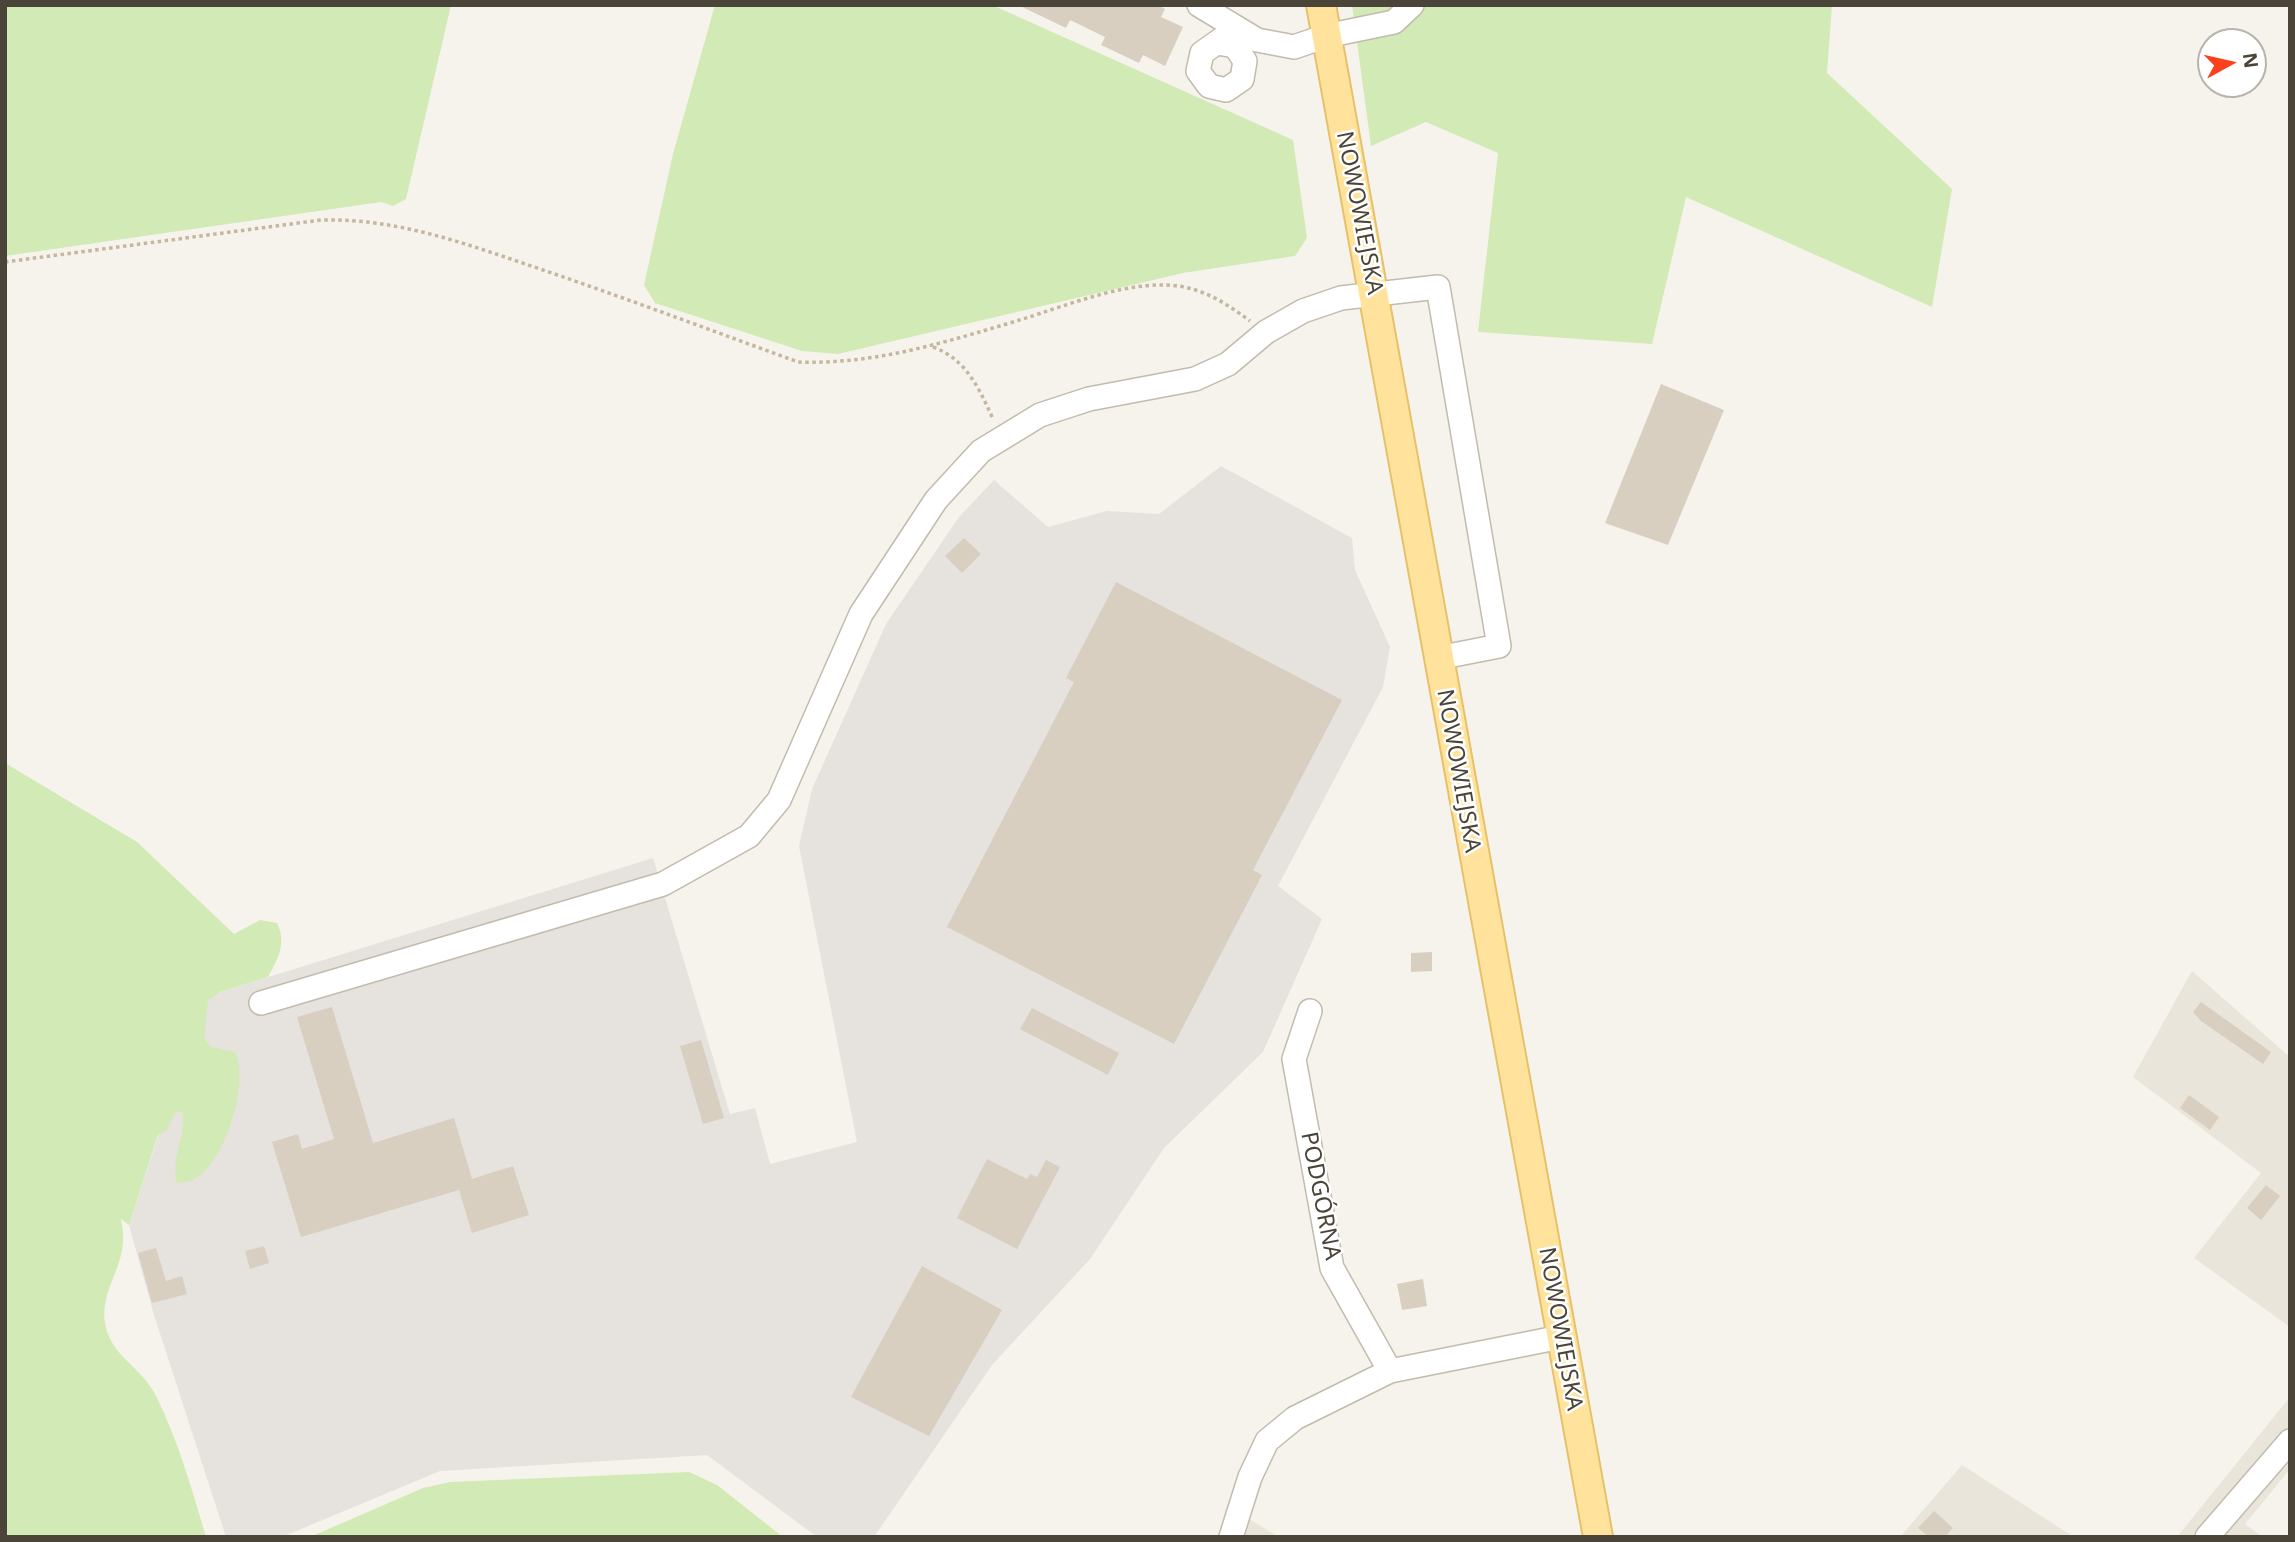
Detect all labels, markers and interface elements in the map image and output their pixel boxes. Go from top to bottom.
north arrow [2197,28,2267,98]
text: N [2237,51,2265,70]
street label: NOWOWIEJSKA [1330,129,1388,297]
street label: NOWOWIEJSKA [1430,687,1486,855]
street label: PODGÓRNA [1294,1130,1346,1262]
street label: NOWOWIEJSKA [1532,1245,1588,1413]

